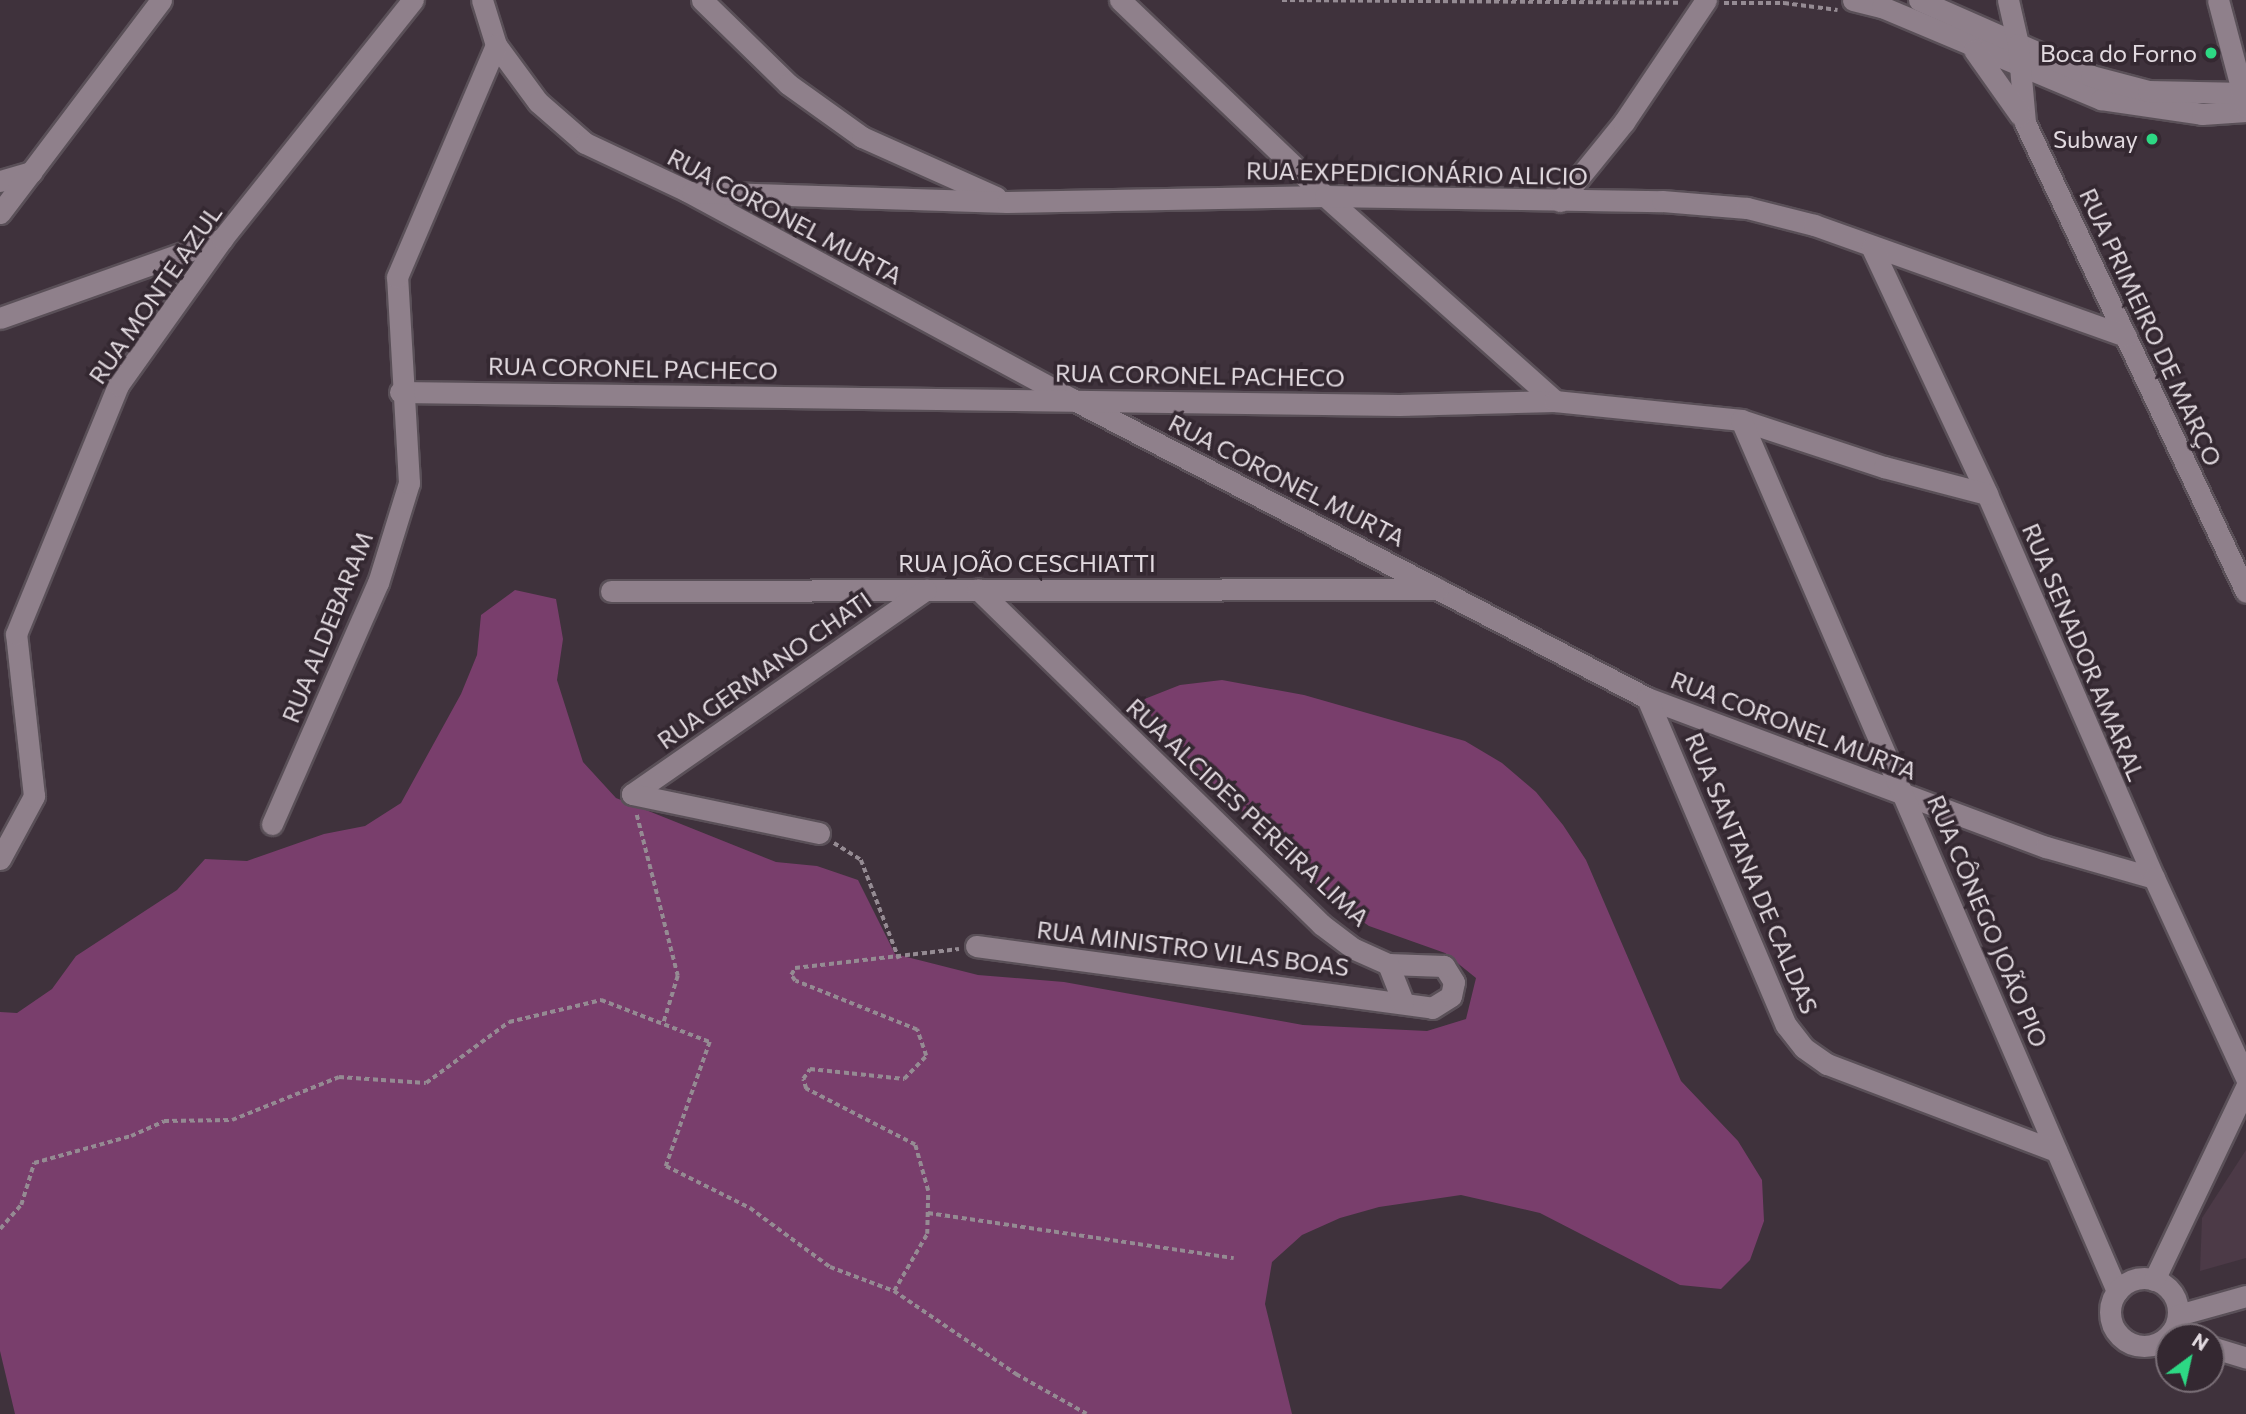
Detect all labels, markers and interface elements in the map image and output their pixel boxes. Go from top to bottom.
place label: Boca do Forno [2040,39,2197,67]
marker: Boca do Forno [2203,45,2219,61]
place label: Subway [2053,125,2138,153]
marker: Subway [2144,131,2160,147]
street label: RUA CORONEL MURTA [663,142,907,290]
street label: RUA EXPEDICIONÁRIO ALICIO [1246,156,1588,190]
street label: RUA PRIMEIRO DE MARÇO [2074,184,2228,470]
street label: RUA MONTE AZUL [82,199,228,389]
street label: RUA CORONEL PACHECO [488,351,778,385]
street label: RUA CORONEL PACHECO [1055,358,1345,392]
street label: RUA CORONEL MURTA [1164,408,1410,552]
street label: RUA SENADOR AMARAL [2017,519,2151,785]
street label: RUA ALDEBARAM [276,527,378,727]
street label: RUA JOÃO CESCHIATTI [898,549,1156,577]
street label: RUA GERMANO CHATI [652,585,876,755]
street label: RUA CORONEL MURTA [1667,665,1921,785]
street label: RUA ALCIDES PEREIRA LIMA [1121,692,1375,932]
street label: RUA SANTANA DE CALDAS [1680,728,1824,1018]
street label: RUA CÔNEGO JOÃO PIO [1922,791,2054,1051]
street label: RUA MINISTRO VILAS BOAS [1035,915,1351,981]
north arrow [2155,1323,2225,1393]
text: N [2188,1328,2213,1355]

